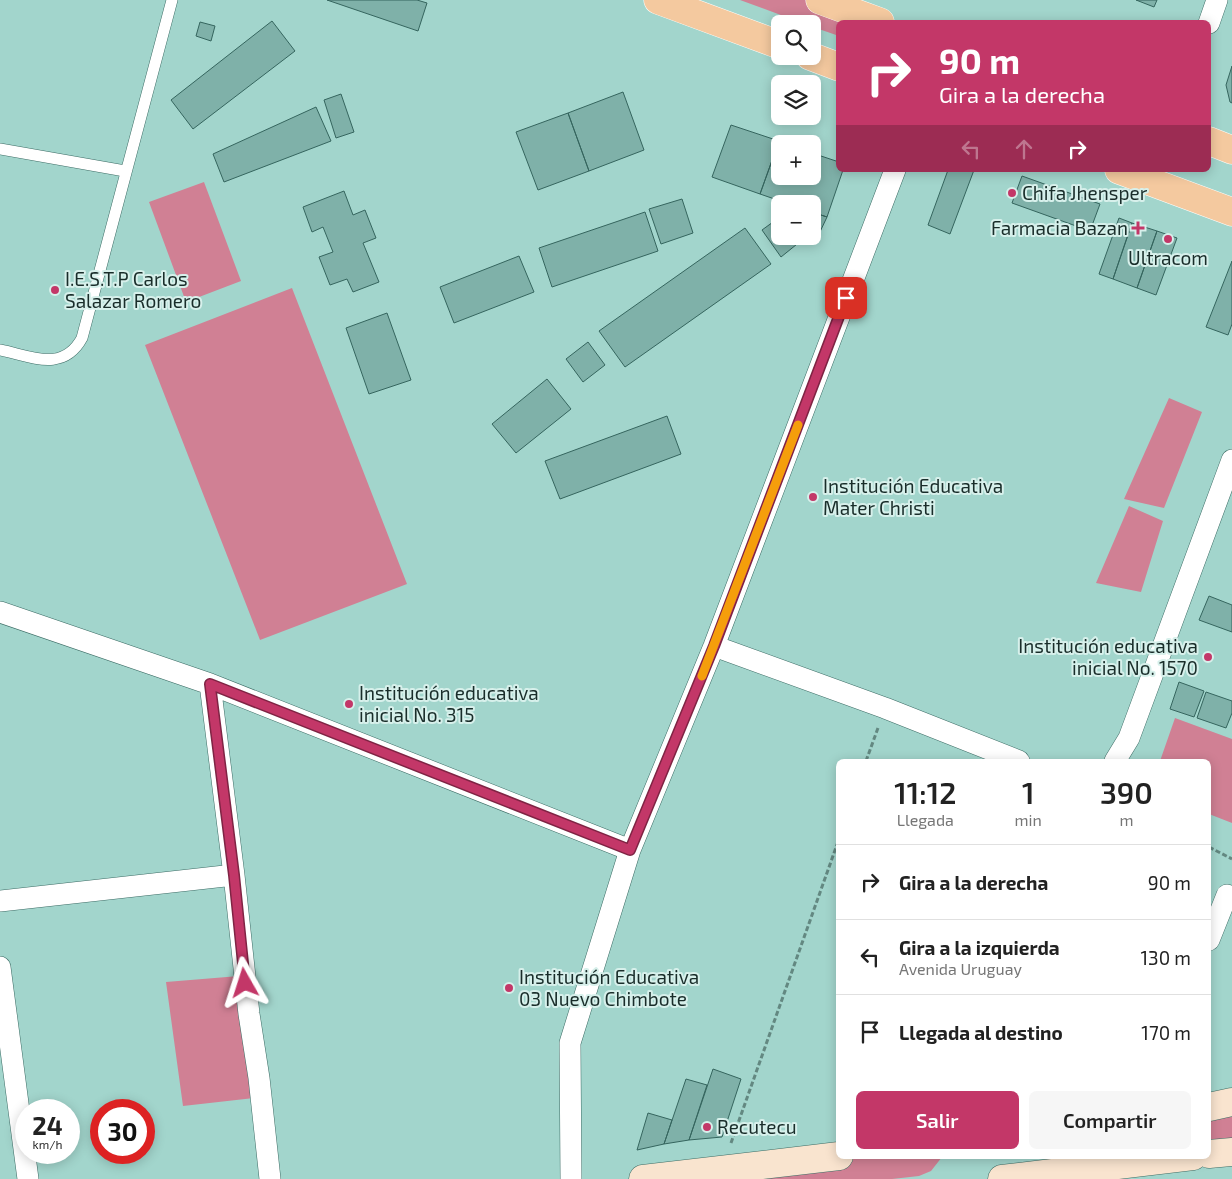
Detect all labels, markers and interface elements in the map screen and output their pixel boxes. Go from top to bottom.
map controls [771,15,821,245]
button: search [771,15,821,65]
text: 90 m [939,39,1020,81]
icon: right [856,40,921,105]
button: layers [771,75,821,125]
text: Gira a la derecha [939,81,1105,107]
button: + [771,135,821,185]
icon: left [957,135,985,163]
icon: ahead [1010,135,1038,163]
icon: right [1063,135,1091,163]
place label: Chifa Jhensper [1022,181,1148,204]
marker: Chifa Jhensper [1006,187,1018,199]
button: − [771,195,821,245]
place label: Farmacia Bazan [991,216,1128,239]
marker: Farmacia Bazan [1132,222,1144,234]
marker: Ultracom [1162,233,1174,245]
place label: Ultracom [1128,246,1208,269]
place label: I.E.S.T.P Carlos Salazar Romero [65,267,201,312]
pin [825,277,867,319]
marker: I.E.S.T.P Carlos Salazar Romero [49,284,61,296]
icon: arrive [832,284,860,312]
place label: Institución Educativa Mater Christi [823,474,1003,519]
marker: Institución Educativa Mater Christi [807,491,819,503]
place label: Institución educativa inicial No. 1570 [1018,634,1198,679]
marker: Institución educativa inicial No. 1570 [1202,651,1214,663]
place label: Institución educativa inicial No. 315 [359,681,539,726]
marker: Institución educativa inicial No. 315 [343,698,355,710]
text: 11:12 [894,774,956,810]
text: 1 [1022,774,1034,810]
text: 390 [1100,774,1153,810]
text: Llegada [897,810,954,829]
text: min [1015,810,1042,829]
text: m [1119,810,1133,829]
icon: right [856,868,884,896]
text: Gira a la derecha [899,871,1048,894]
text: 90 m [1148,871,1191,894]
text: Gira a la izquierda [899,936,1060,959]
icon: left [856,943,884,971]
text: 130 m [1141,946,1191,969]
position arrow [218,956,270,1008]
text: Avenida Uruguay [899,959,1022,978]
place label: Institución Educativa 03 Nuevo Chimbote [519,965,699,1010]
marker: Institución Educativa 03 Nuevo Chimbote [503,982,515,994]
icon: arrive [856,1018,884,1046]
text: Llegada al destino [899,1021,1063,1044]
text: 170 m [1141,1021,1191,1044]
button: Salir [856,1091,1019,1149]
button: Compartir [1029,1091,1191,1149]
speed limit sign: 30 [90,1099,155,1164]
text: 24 [32,1110,63,1140]
place label: Recutecu [717,1115,797,1138]
marker: Recutecu [701,1121,713,1133]
text: km/h [33,1137,62,1151]

